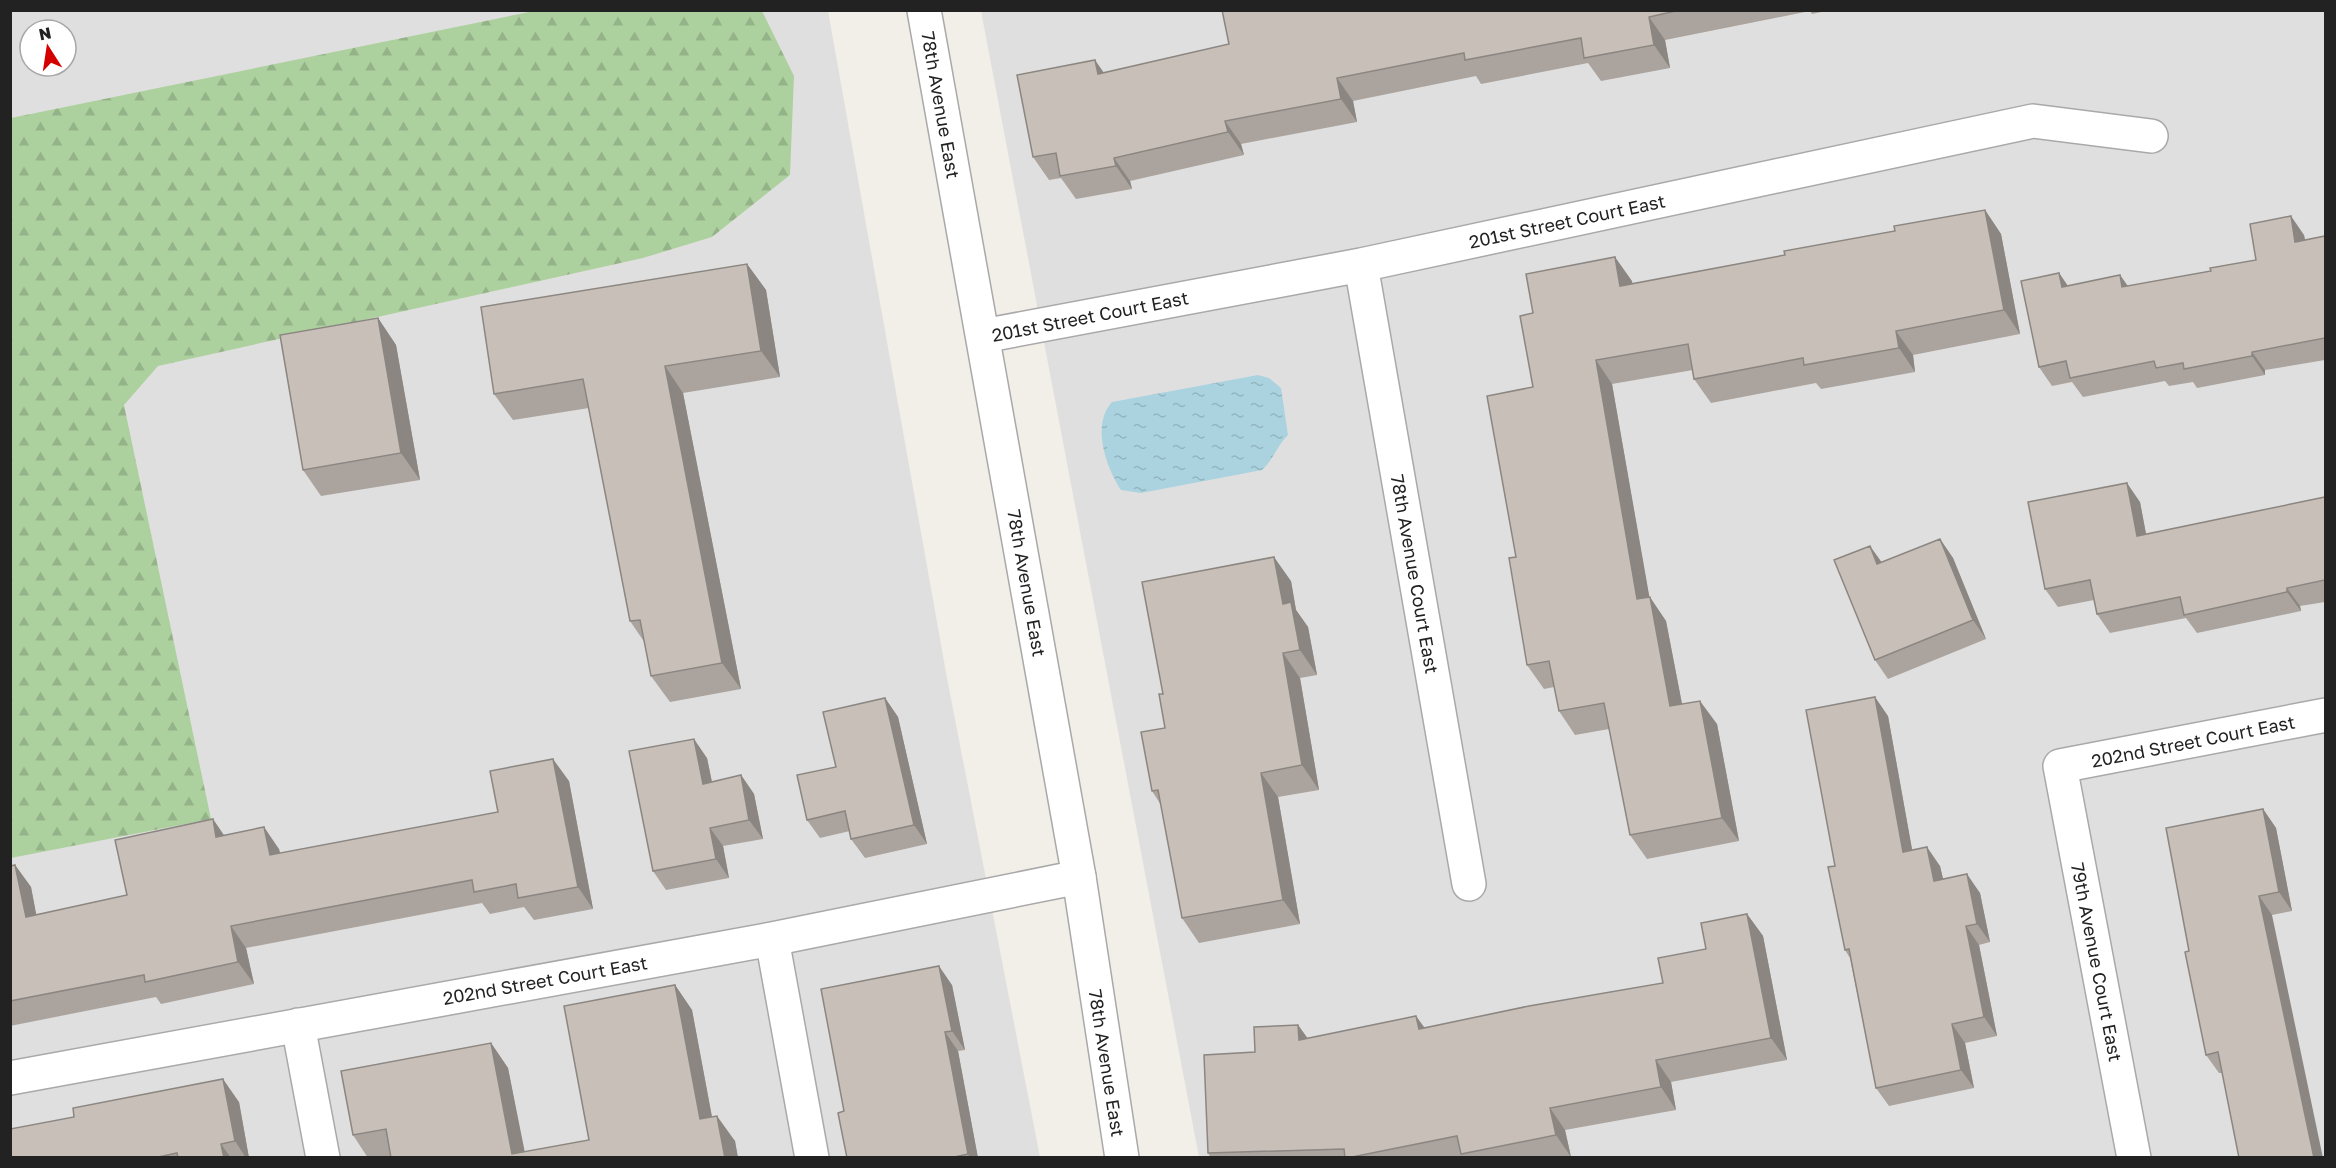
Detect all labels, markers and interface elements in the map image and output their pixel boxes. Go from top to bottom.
north arrow [18,18,78,78]
text: N [37,22,53,44]
street label: 78th Avenue East [917,30,965,180]
street label: 201st Street Court East [1467,189,1667,253]
street label: 201st Street Court East [990,286,1190,346]
street label: 78th Avenue Court East [1387,473,1443,675]
street label: 78th Avenue East [1003,508,1051,658]
street label: 202nd Street Court East [2089,710,2297,772]
street label: 79th Avenue Court East [2067,861,2127,1063]
street label: 202nd Street Court East [441,951,649,1009]
street label: 78th Avenue East [1084,988,1130,1138]

